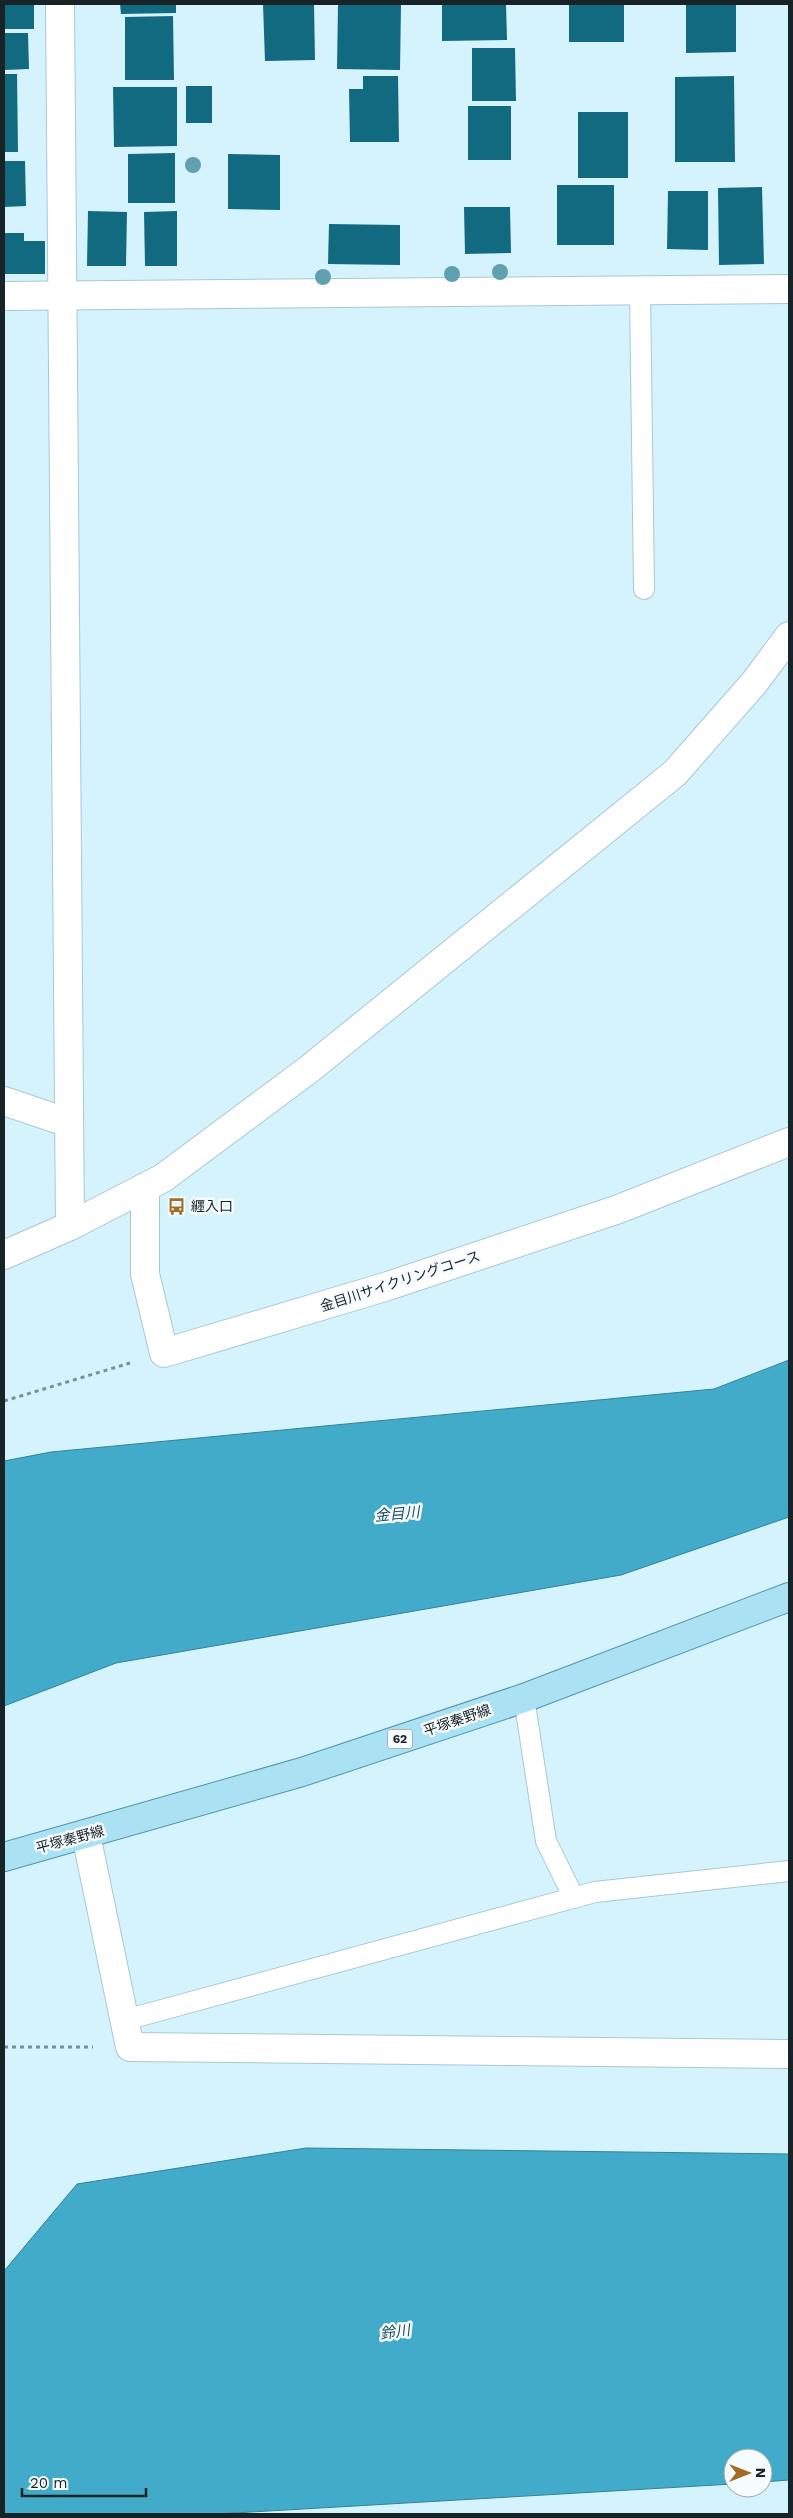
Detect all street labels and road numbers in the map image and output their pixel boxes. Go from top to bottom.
street label: 金目川サイクリングコース [318,1248,482,1314]
street label: 平塚秦野線 [421,1701,493,1739]
road number: 62 [388,1730,412,1748]
street label: 平塚秦野線 [34,1822,106,1856]

